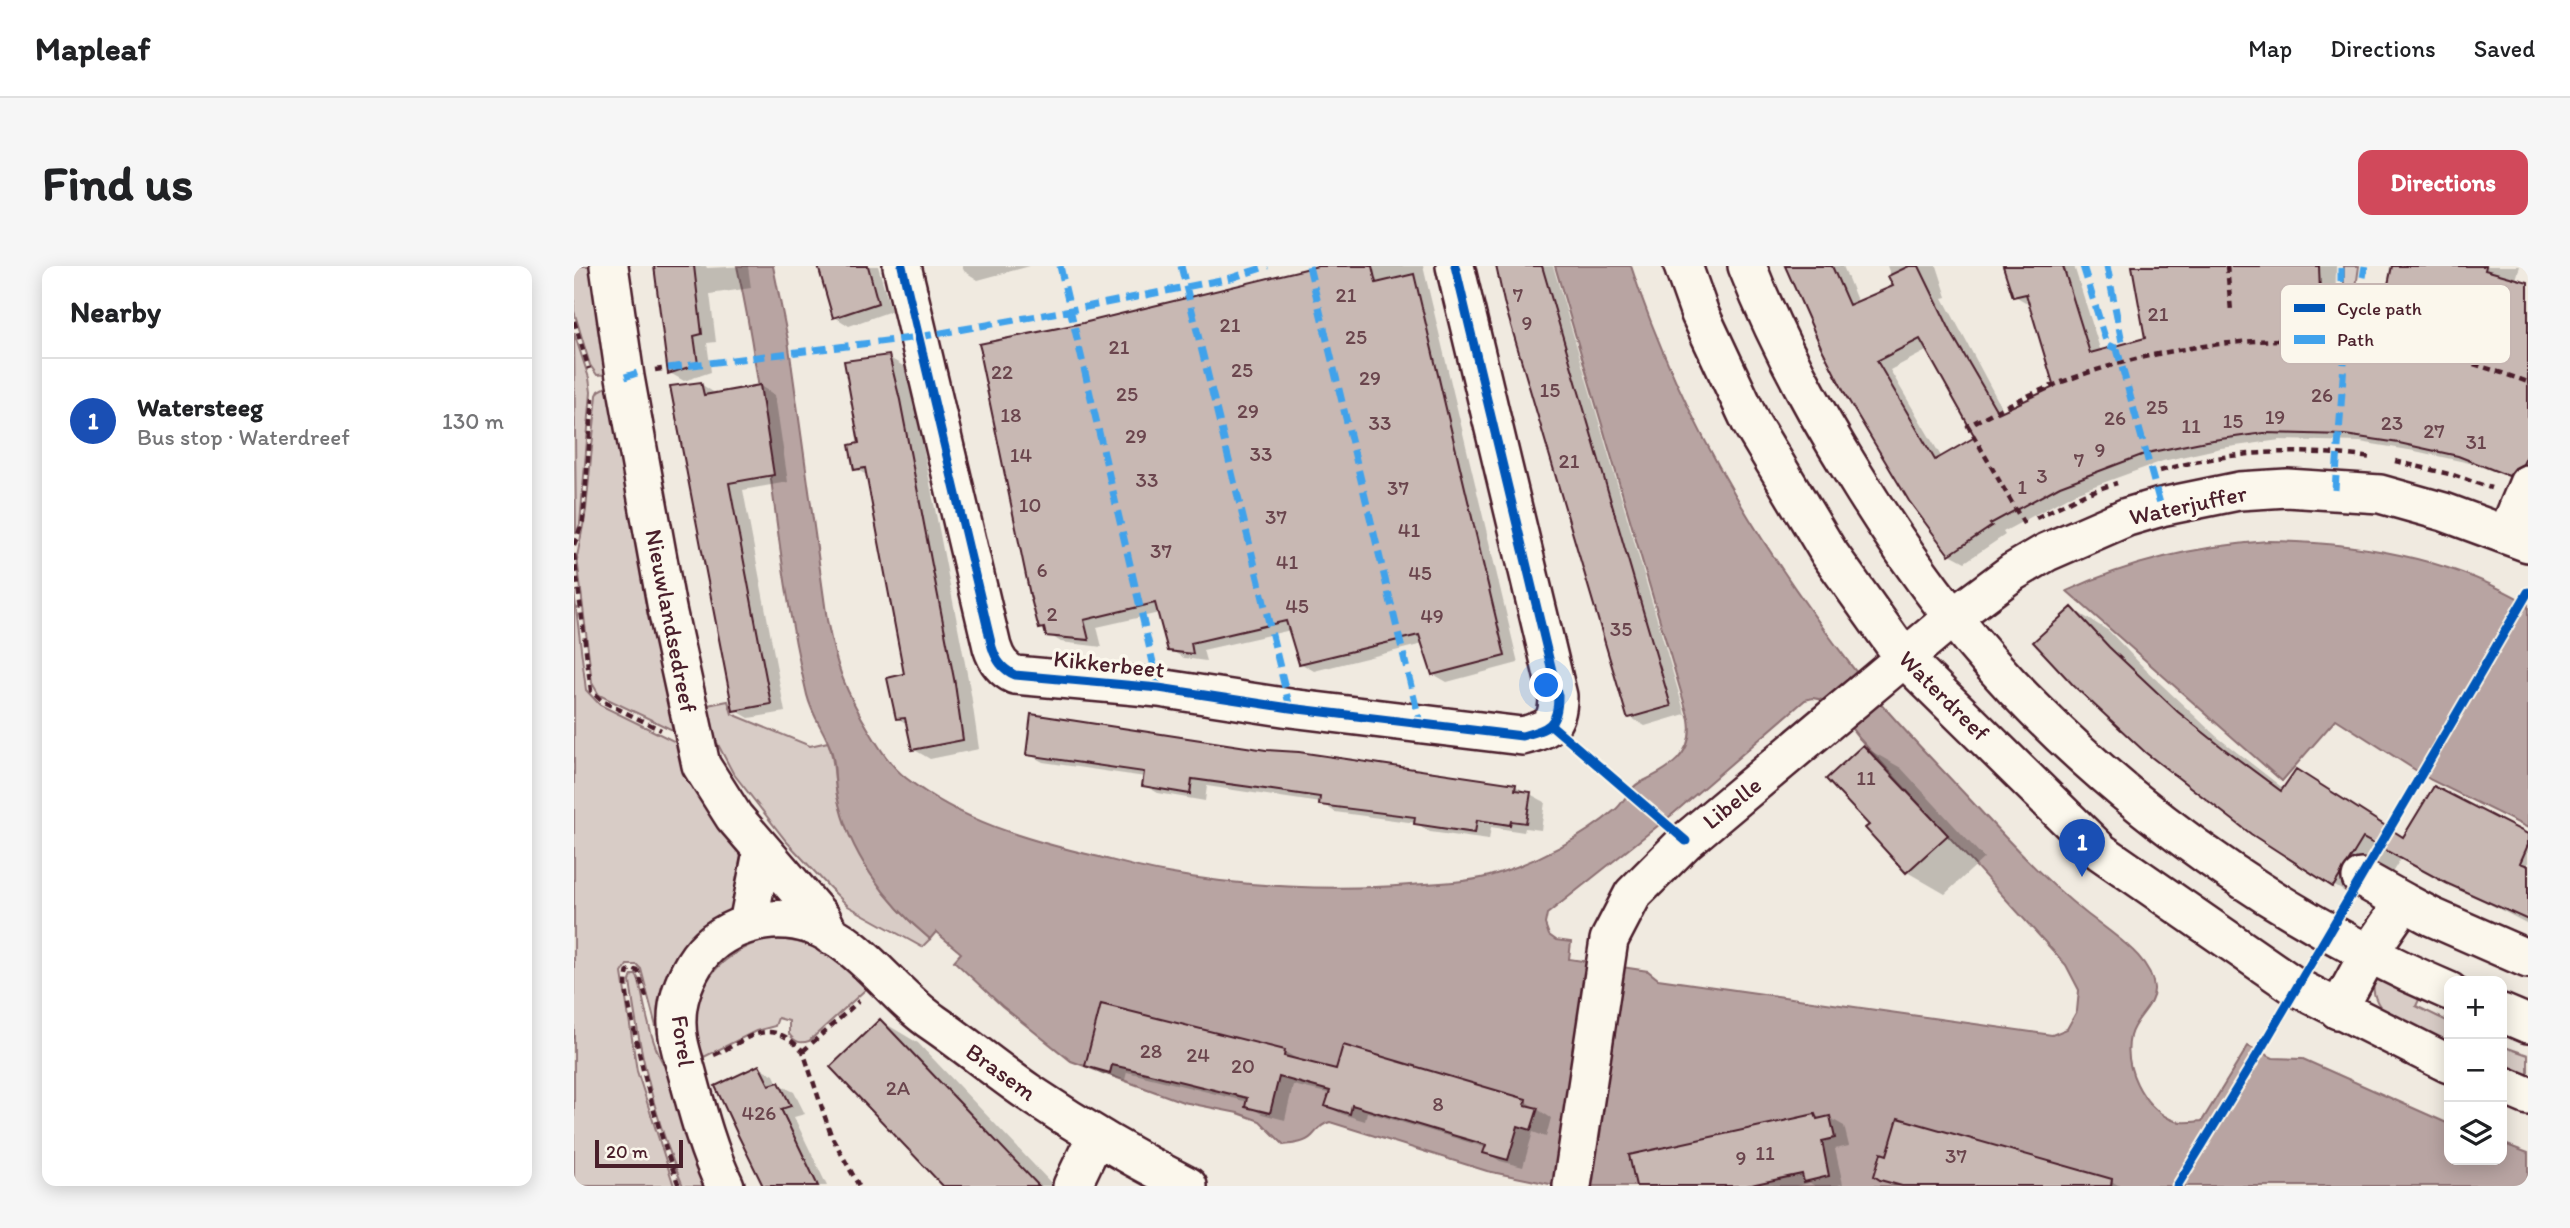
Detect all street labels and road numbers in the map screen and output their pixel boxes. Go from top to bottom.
street label: Waterjuffer [2127,478,2250,531]
street label: Nieuwlandsedreef [639,527,703,715]
street label: Kikkerbeet [1052,643,1166,684]
street label: Waterdreef [1893,644,1996,747]
street label: Libelle [1696,770,1767,835]
street label: Forel [666,1013,701,1069]
street label: Brasem [960,1036,1042,1107]

